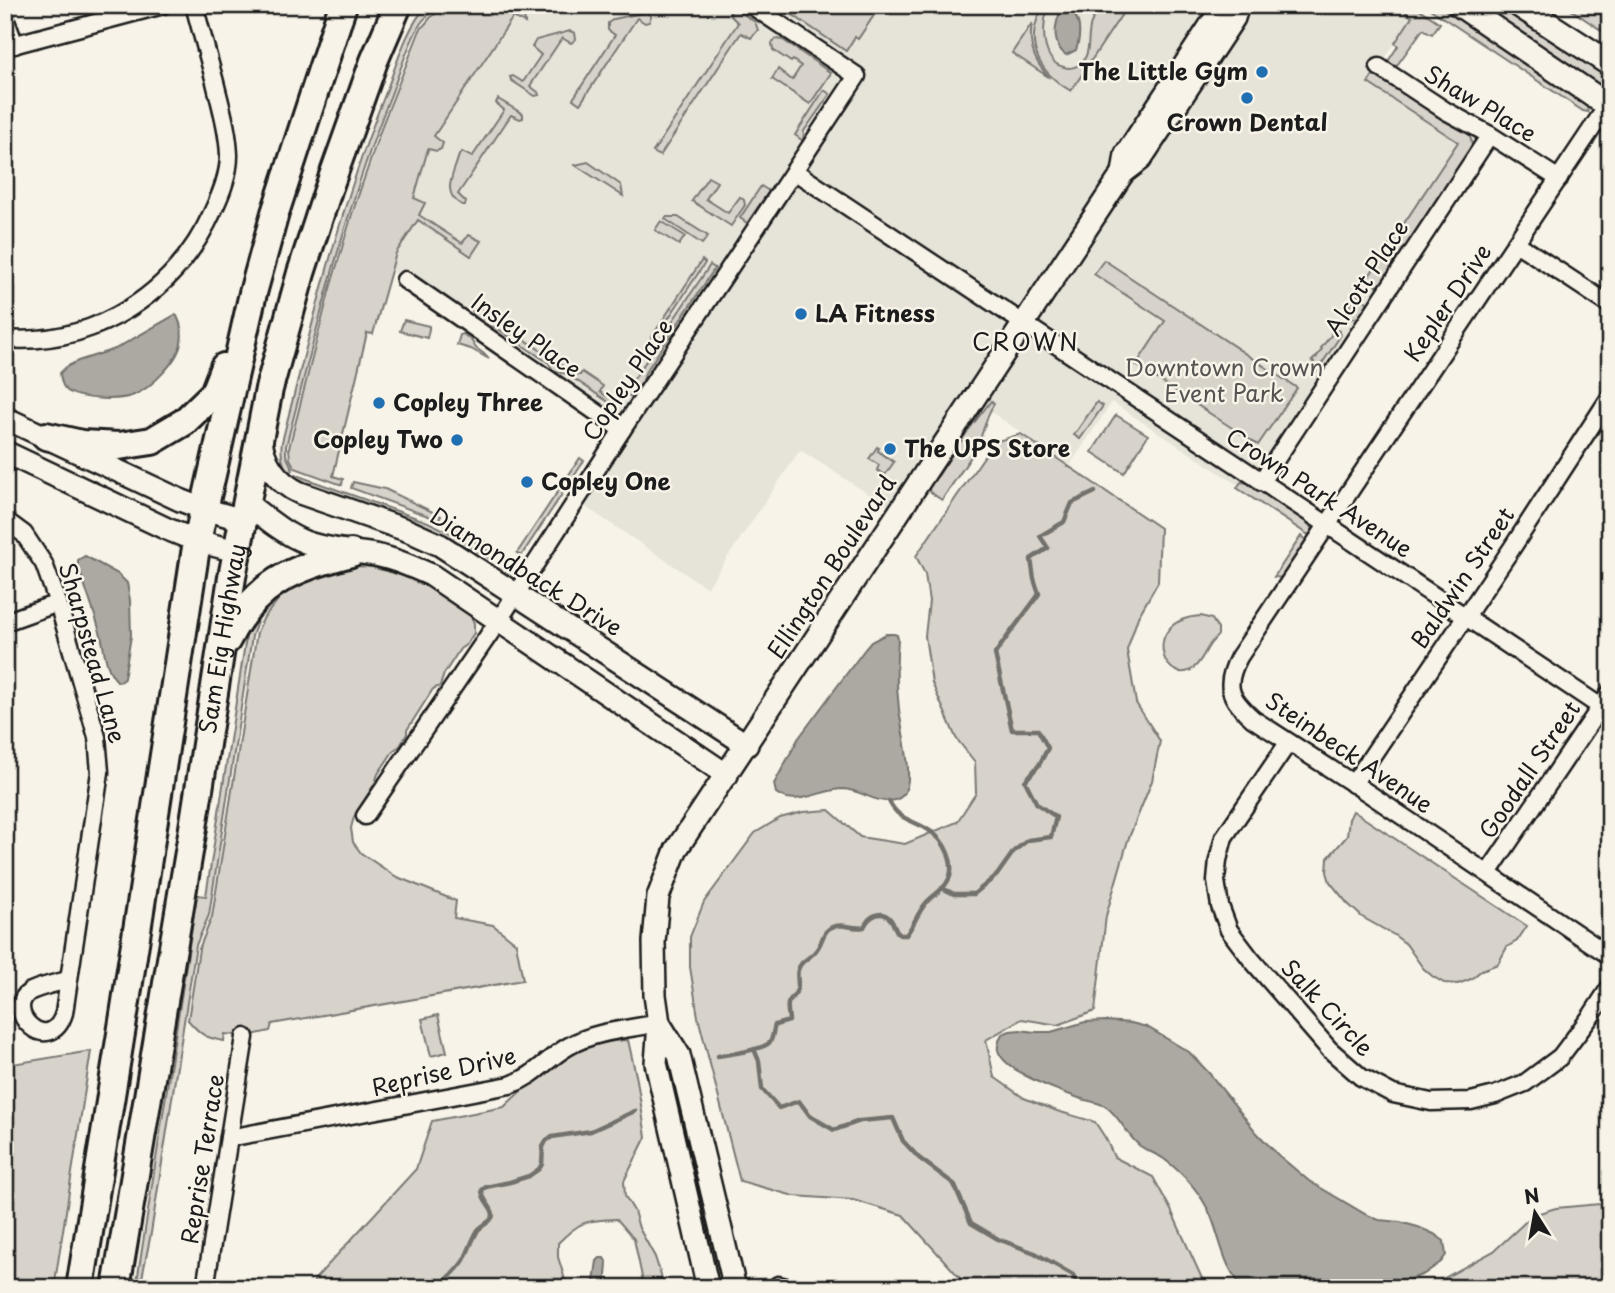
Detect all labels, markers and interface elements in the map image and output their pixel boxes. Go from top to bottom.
place label: The Little Gym [1078,53,1248,88]
street label: Shaw Place [1418,55,1544,150]
marker: The Little Gym [1254,64,1270,80]
marker: Crown Dental [1239,90,1255,106]
place label: Crown Dental [1167,104,1327,139]
street label: Alcott Place [1315,212,1416,342]
street label: Kepler Drive [1394,236,1499,368]
street label: Insley Place [465,284,589,386]
place label: LA Fitness [815,295,935,330]
marker: LA Fitness [793,306,809,322]
street label: Copley Place [573,311,681,447]
district label: CROWN [972,323,1080,359]
park label: Downtown Crown Event Park [1125,349,1323,410]
place label: Copley Three [393,384,543,419]
marker: Copley Three [371,395,387,411]
street label: Crown Park Avenue [1220,418,1420,565]
place label: Copley Two [313,421,443,456]
place label: The UPS Store [904,430,1071,465]
marker: Copley Two [449,432,465,448]
marker: The UPS Store [882,441,898,457]
place label: Copley One [541,463,671,498]
street label: Ellington Boulevard [758,467,904,665]
marker: Copley One [519,474,535,490]
street label: Diamondback Drive [424,497,630,644]
street label: Baldwin Street [1401,499,1522,655]
street label: Sam Eig Highway [189,540,254,736]
street label: Sharpstead Lane [51,558,136,747]
street label: Steinbeck Avenue [1259,683,1441,821]
street label: Goodall Street [1469,693,1588,845]
street label: Salk Circle [1274,950,1383,1064]
street label: Reprise Drive [368,1037,519,1104]
street label: Reprise Terrace [171,1071,232,1246]
north arrow [1500,1178,1570,1248]
text: N [1522,1180,1542,1211]

